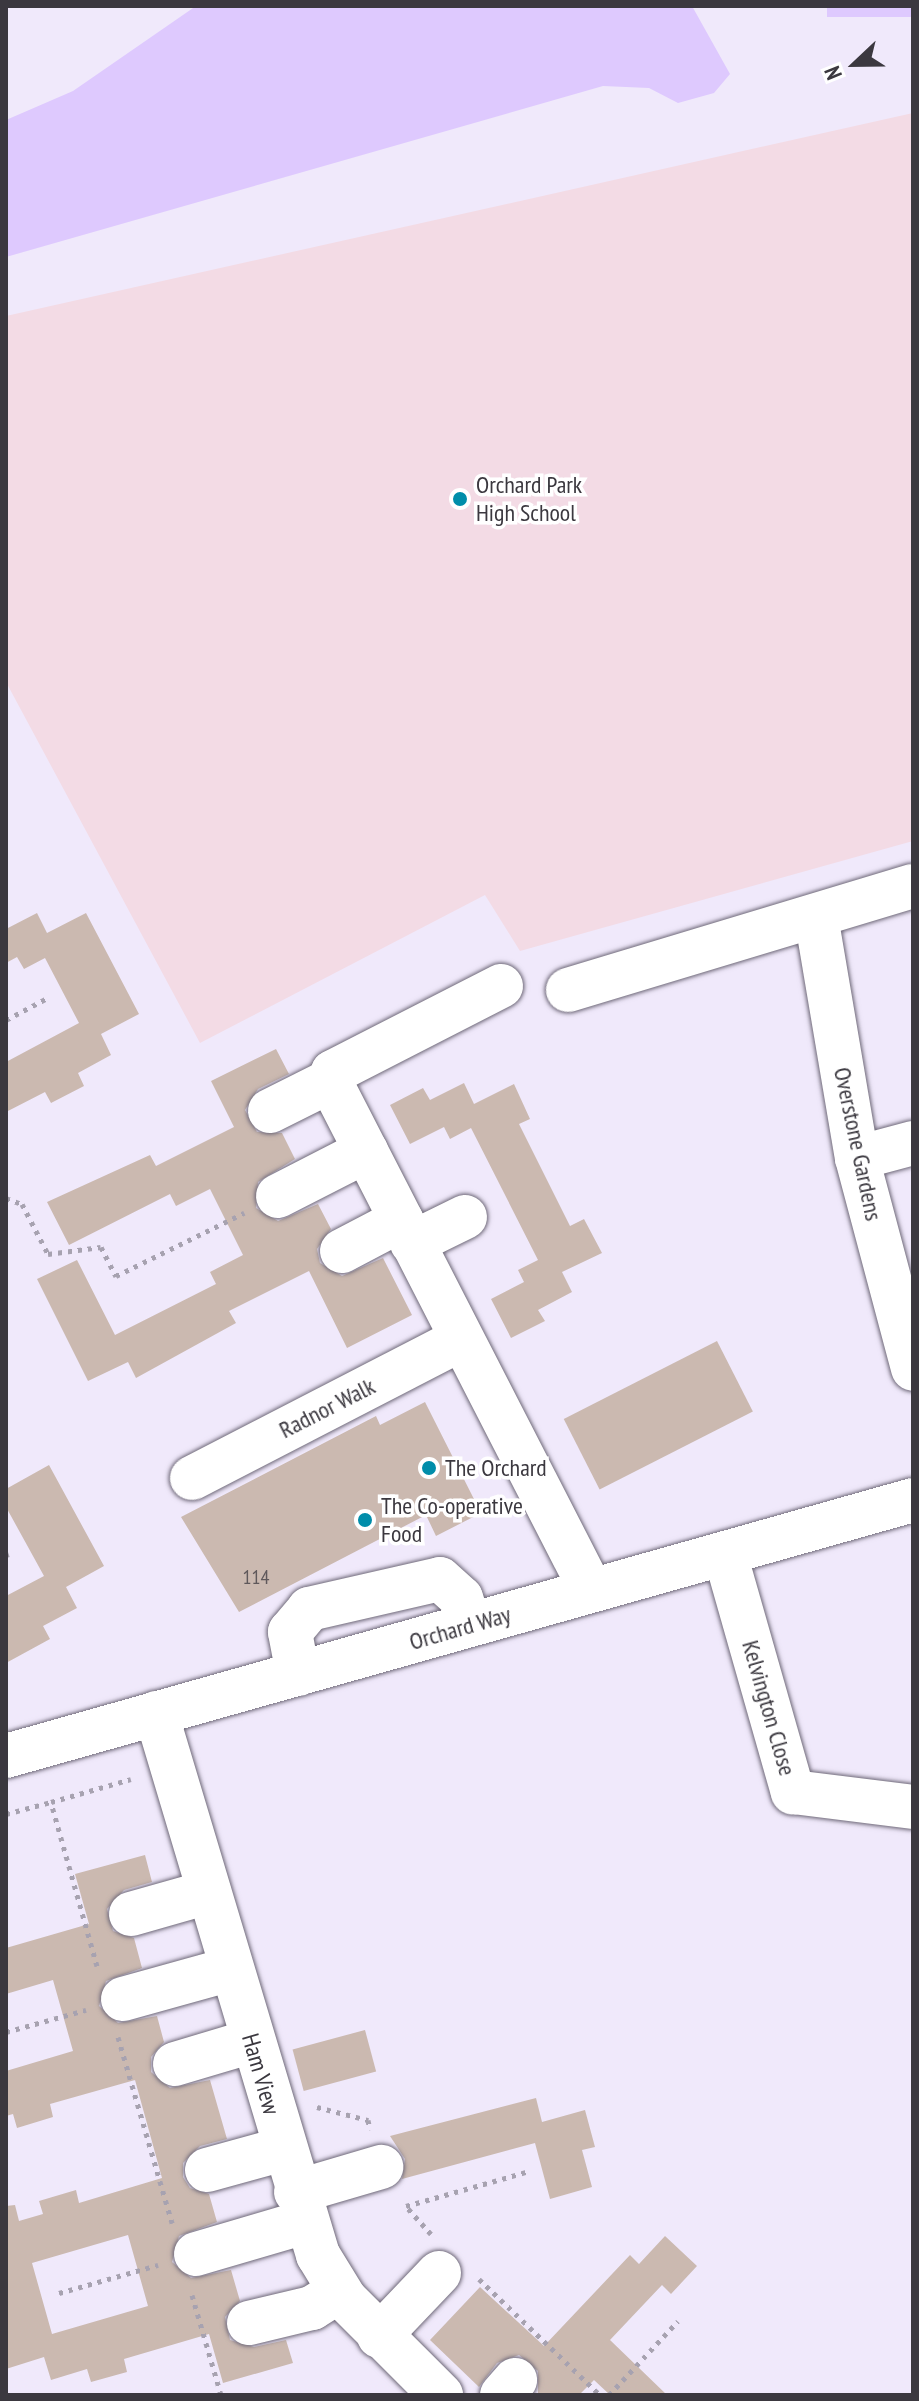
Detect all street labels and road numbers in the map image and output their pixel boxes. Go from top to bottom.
street label: Overstone Gardens [828,1065,888,1223]
street label: Radnor Walk [274,1372,380,1444]
street label: Orchard Way [406,1600,514,1656]
street label: Kelvington Close [736,1637,802,1779]
street label: Ham View [236,2030,286,2118]

